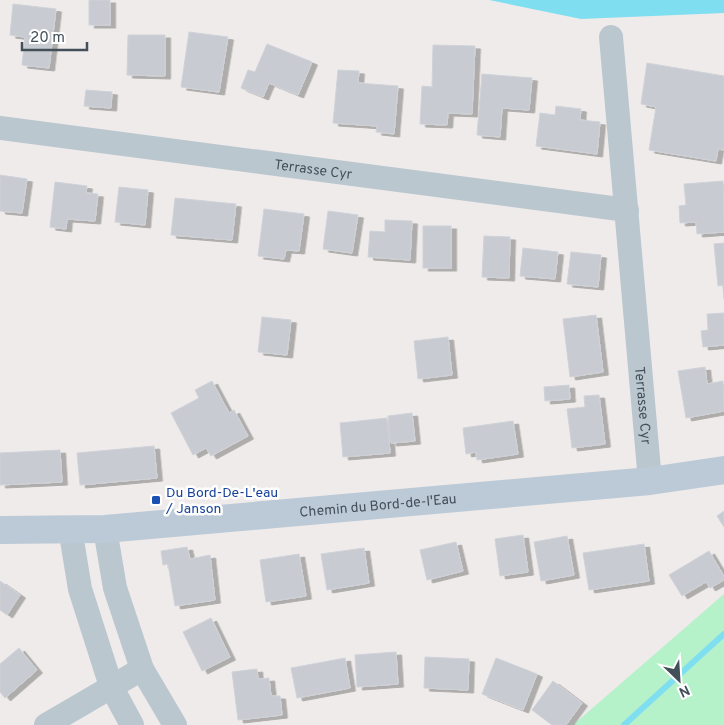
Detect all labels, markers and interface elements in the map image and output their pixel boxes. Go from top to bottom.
scale bar [22,20,88,52]
text: 20 m [30,29,65,48]
street label: Terrasse Cyr [273,157,354,184]
street label: Terrasse Cyr [630,366,654,446]
place label: Du Bord-De-L'eau / Janson [165,485,278,518]
street label: Chemin du Bord-de-l'Eau [299,491,457,522]
marker: Du Bord-De-L'eau / Janson [150,494,162,506]
north arrow [654,655,704,705]
text: N [676,681,692,700]

